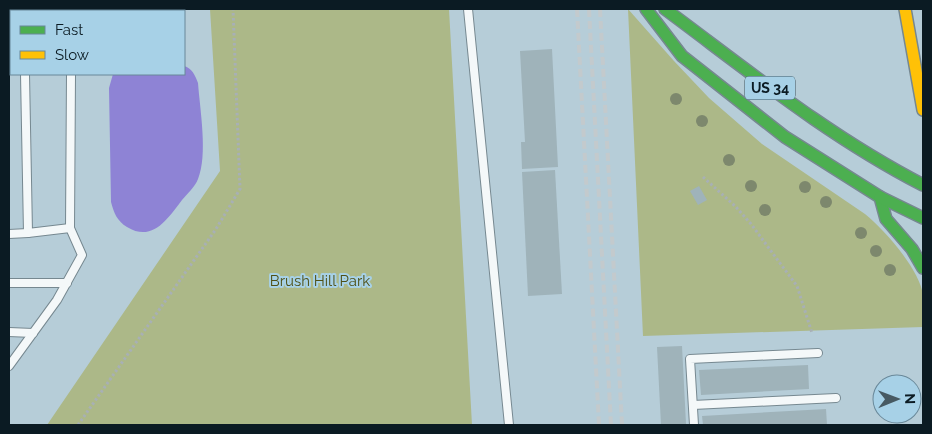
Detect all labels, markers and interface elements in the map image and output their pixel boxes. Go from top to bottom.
legend [10,10,185,75]
text: Fast [55,21,83,39]
text: Slow [55,46,89,64]
road number: US 34 [745,76,795,100]
park label: Brush Hill Park [270,272,370,290]
north arrow [872,374,922,424]
text: N [902,393,918,404]

